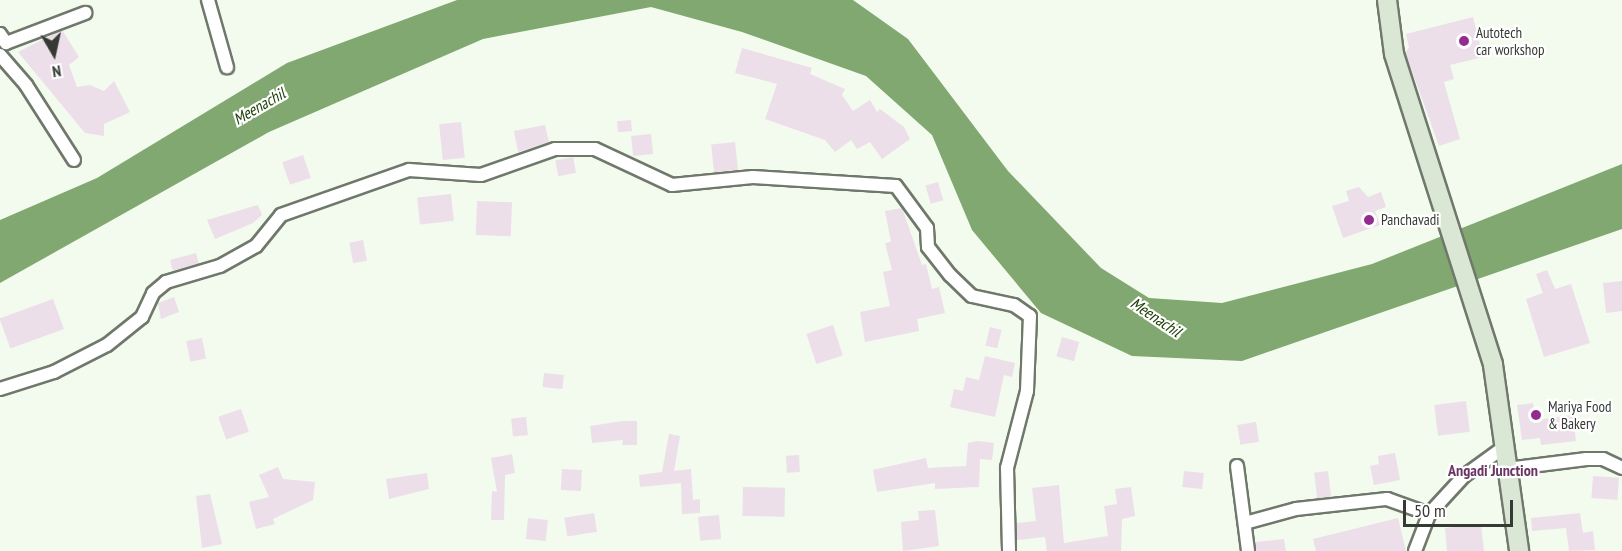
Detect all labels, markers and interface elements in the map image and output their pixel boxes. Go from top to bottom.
place label: Autotech car workshop [1476,23,1544,58]
north arrow [24,24,84,84]
marker: Autotech car workshop [1457,34,1471,48]
text: N [51,61,63,82]
water label: Meenachil [230,84,288,128]
place label: Panchavadi [1381,211,1439,229]
marker: Panchavadi [1362,213,1376,227]
water label: Meenachil [1127,293,1185,341]
place label: Mariya Food & Bakery [1548,397,1611,432]
marker: Mariya Food & Bakery [1529,408,1543,422]
district label: Angadi Junction [1448,460,1538,480]
scale bar [1406,488,1516,526]
text: 50 m [1414,499,1446,522]

